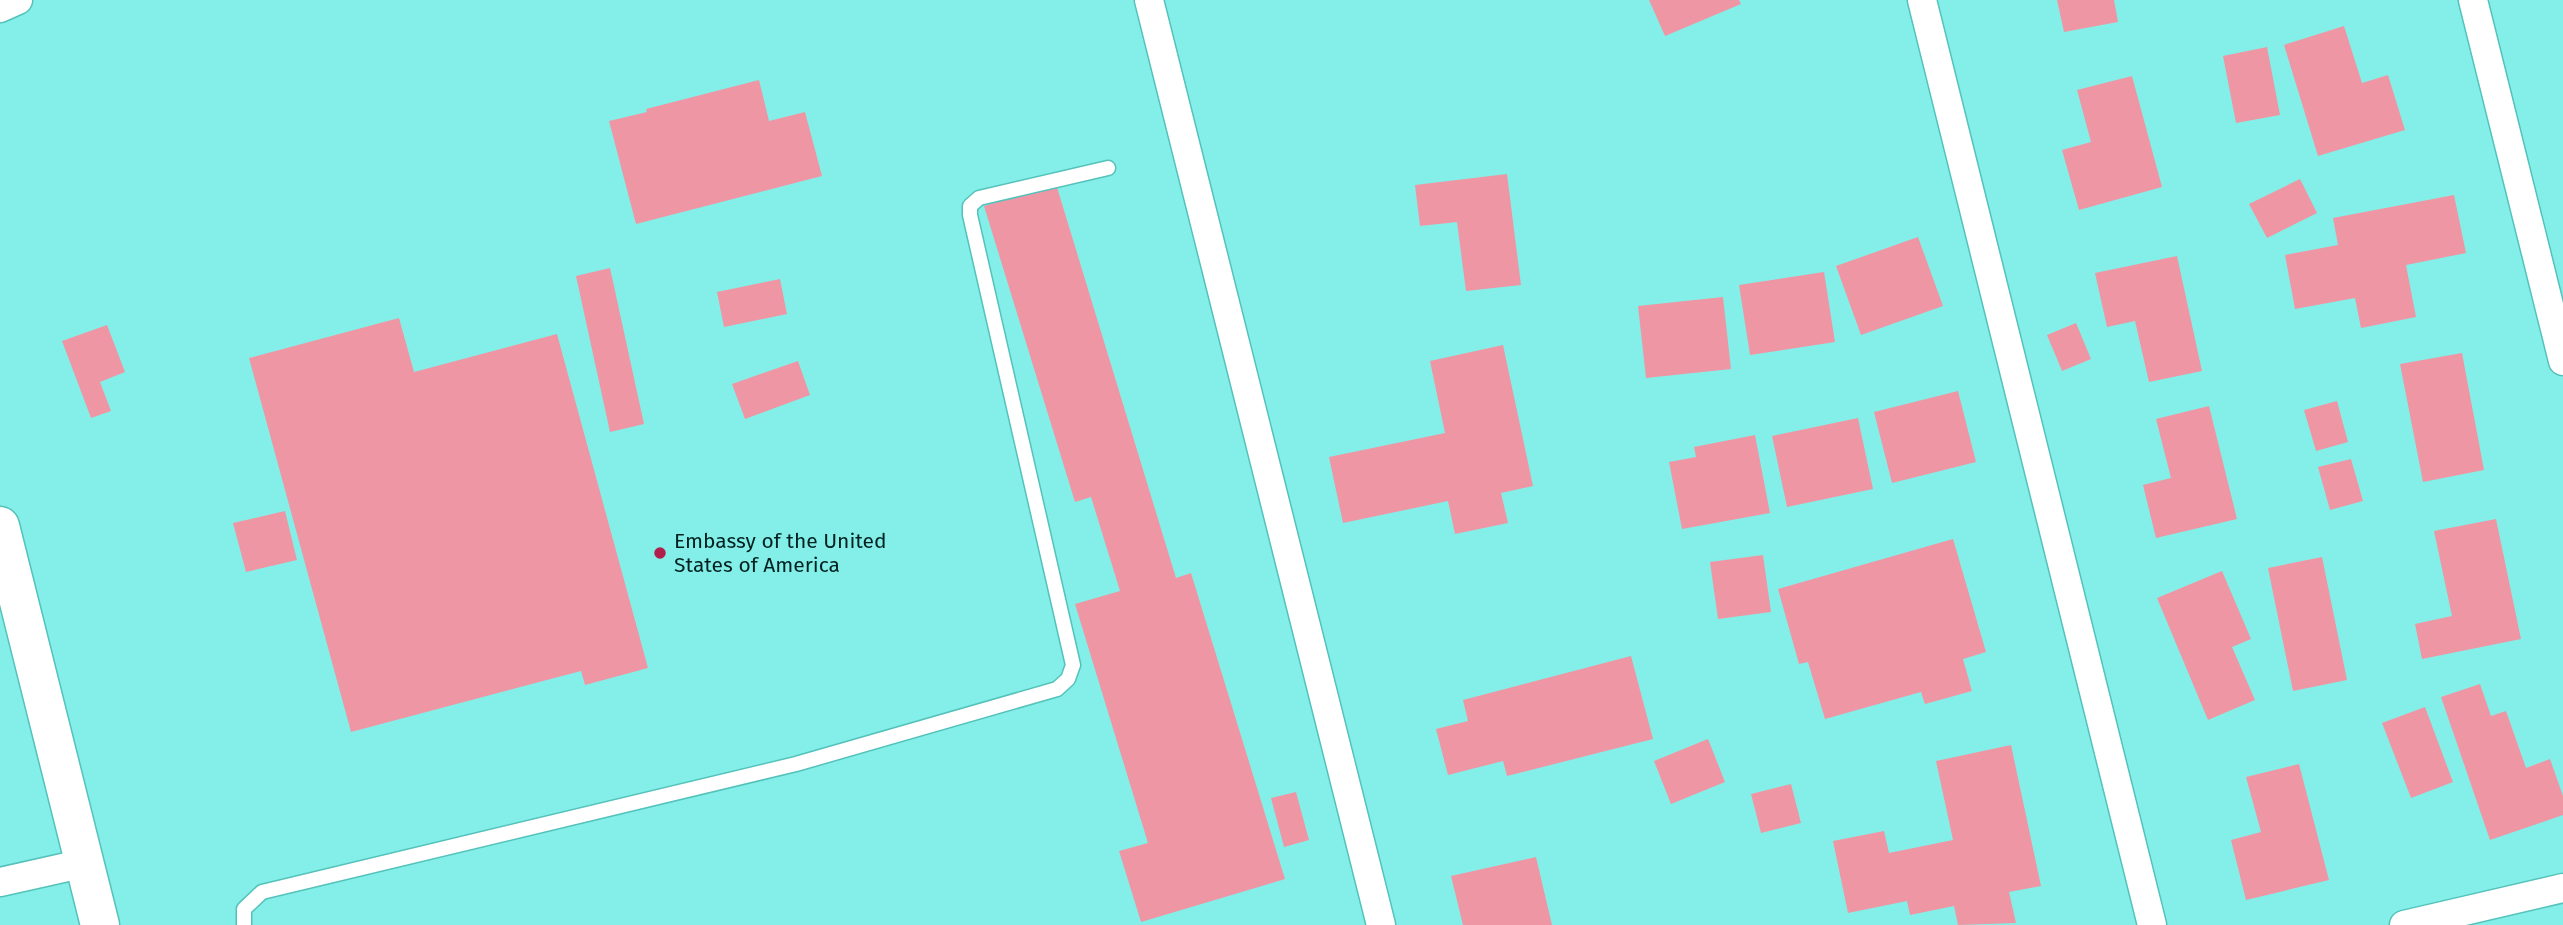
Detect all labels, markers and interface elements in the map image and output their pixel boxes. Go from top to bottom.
place label: Embassy of the United States of America [674,528,887,578]
marker: Embassy of the United States of America [652,545,668,561]

